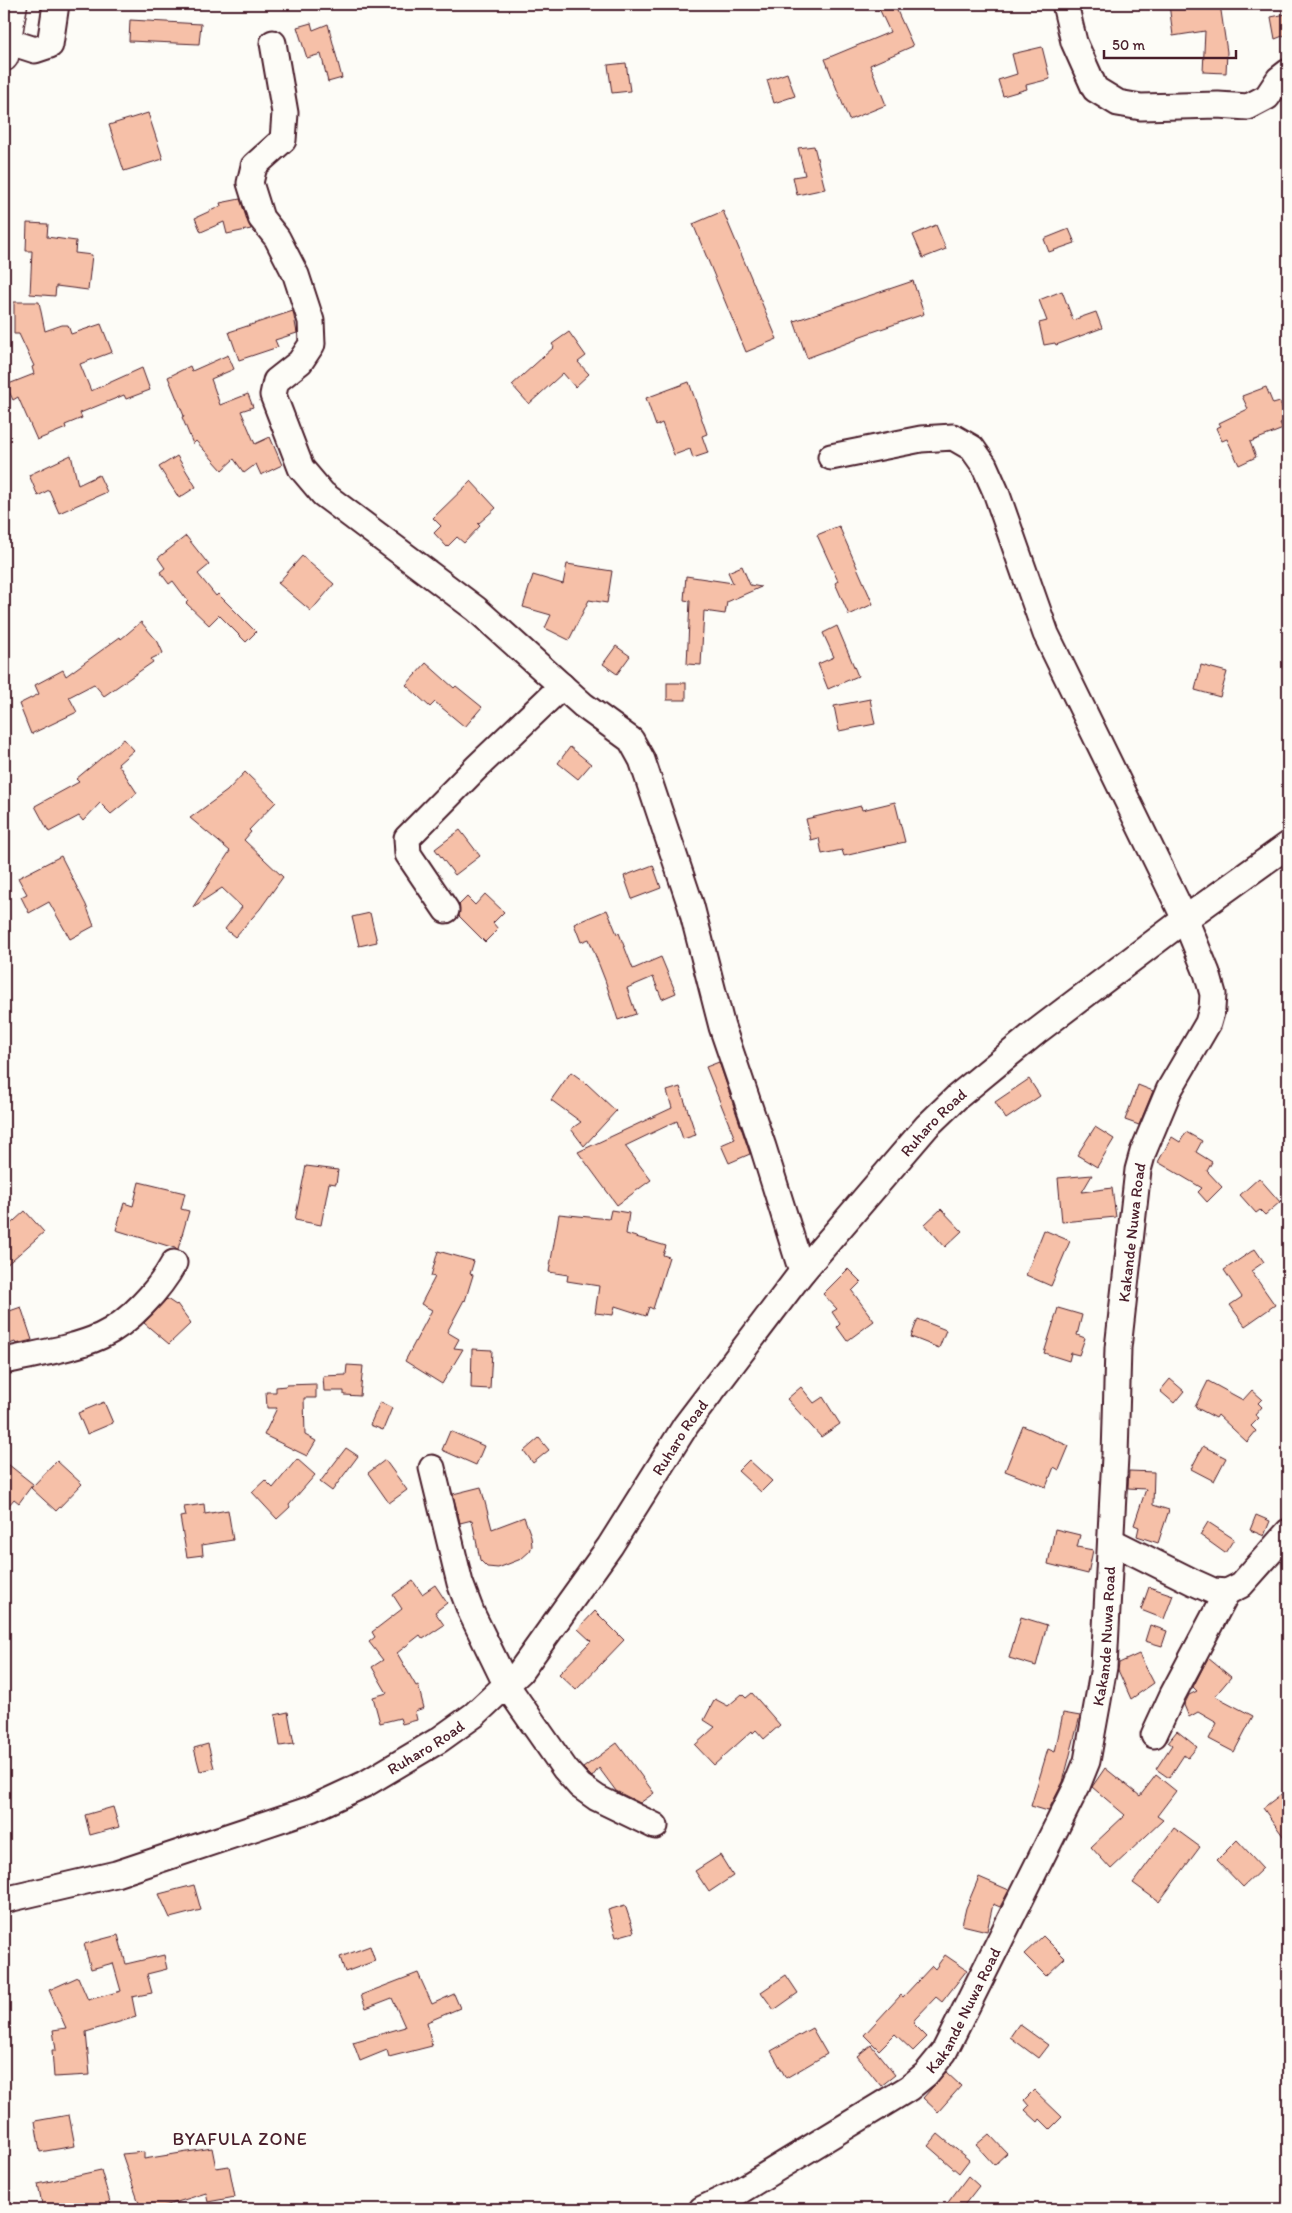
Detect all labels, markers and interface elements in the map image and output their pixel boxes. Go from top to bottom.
scale bar [1104,28,1237,60]
text: 50 m [1112,36,1145,54]
street label: Ruharo Road [896,1084,970,1160]
street label: Kakande Nuwa Road [1114,1160,1150,1303]
street label: Ruharo Road [648,1396,712,1479]
street label: Kakande Nuwa Road [1088,1565,1119,1708]
street label: Ruharo Road [384,1716,468,1779]
street label: Kakande Nuwa Road [921,1944,1005,2077]
district label: BYAFULA ZONE [172,2128,308,2150]

